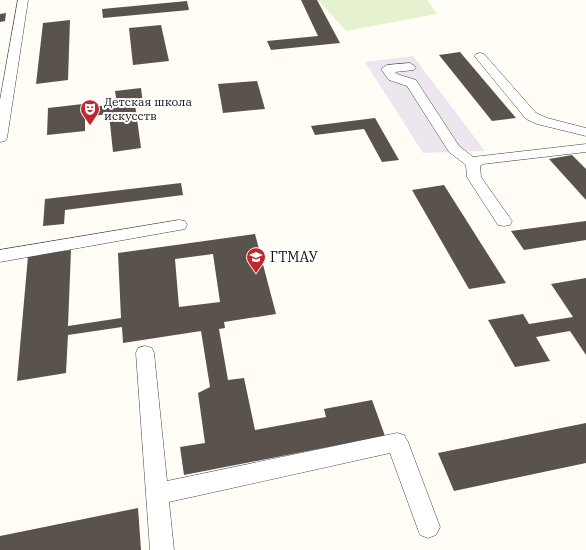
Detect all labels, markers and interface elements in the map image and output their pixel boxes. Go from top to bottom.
place label: Детская школа искусств [104,94,193,123]
theatre icon: Детская школа искусств [79,98,101,126]
school or university icon: ГТМАУ [245,246,267,274]
place label: ГТМАУ [270,248,318,266]

